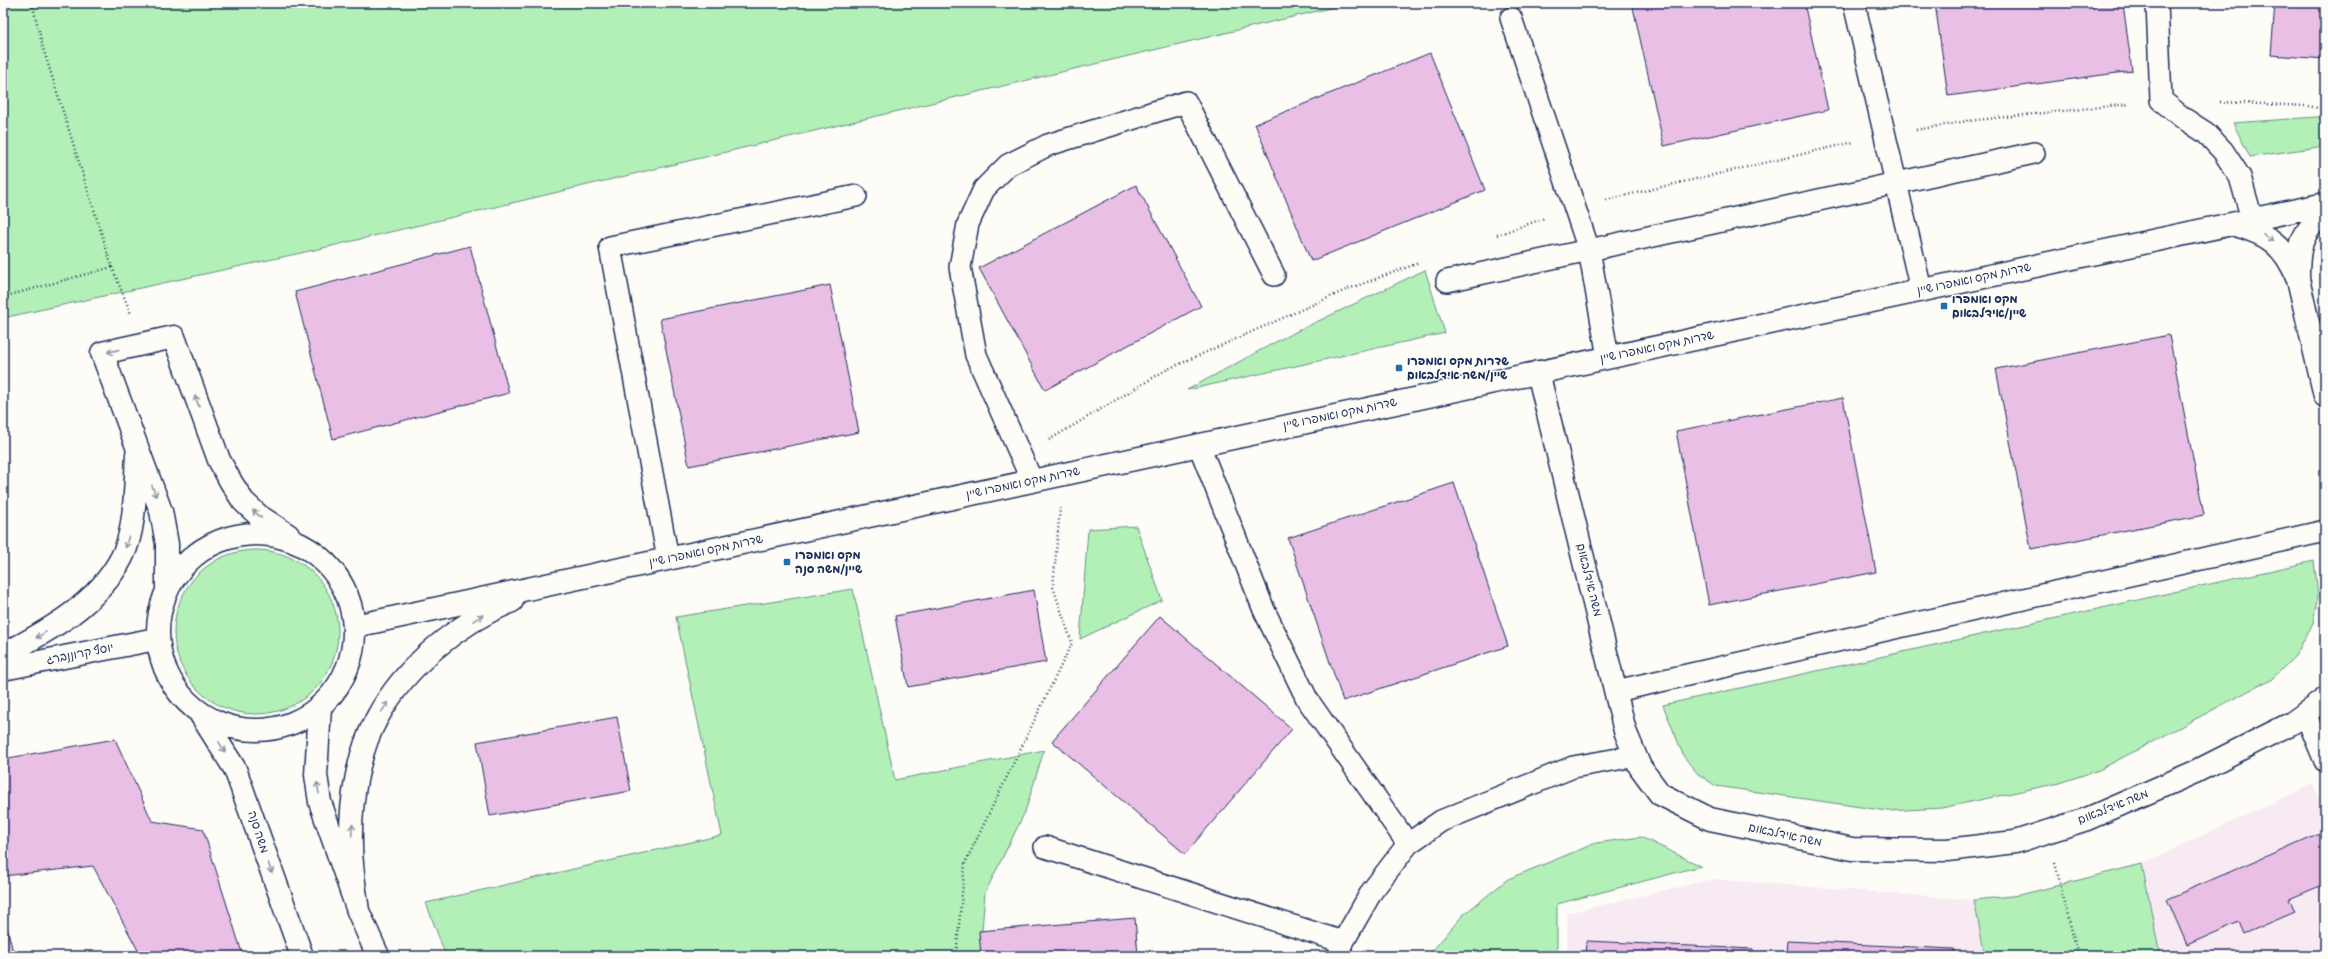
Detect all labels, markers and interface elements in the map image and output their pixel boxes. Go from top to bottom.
one-way arrow [2262,234,2273,242]
street label: שדרות מקס ואמפרו שיין [1915,259,2033,298]
place label: מקס ואמפרו שיין/אידלבאום [1952,292,2027,321]
marker: מקס ואמפרו שיין/אידלבאום [1939,301,1949,311]
street label: שדרות מקס ואמפרו שיין [1598,327,1716,366]
one-way arrow [107,347,120,355]
place label: שדרות מקס ואמפרו שיין/משה אידלבאום [1407,354,1509,383]
marker: שדרות מקס ואמפרו שיין/משה אידלבאום [1394,363,1404,373]
one-way arrow [193,394,200,407]
street label: שדרות מקס ואמפרו שיין [1281,394,1399,433]
street label: שדרות מקס ואמפרו שיין [964,463,1082,502]
one-way arrow [150,484,158,496]
one-way arrow [252,509,262,518]
street label: שדרות מקס ואמפרו שיין [647,531,765,570]
one-way arrow [122,535,130,548]
street label: משה אידלבאום [1573,542,1605,618]
place label: מקס ואמפרו שיין/משה סנה [795,548,863,577]
marker: מקס ואמפרו שיין/משה סנה [782,557,792,567]
one-way arrow [472,614,483,622]
one-way arrow [35,631,47,639]
street label: יוסף קרוננברג [45,640,115,668]
one-way arrow [381,701,389,712]
one-way arrow [219,741,227,753]
one-way arrow [314,782,322,795]
street label: משה אידלבאום [2075,786,2151,828]
street label: משה סנה [244,809,272,855]
street label: משה אידלבאום [1747,820,1823,850]
one-way arrow [348,824,355,837]
one-way arrow [266,861,274,873]

